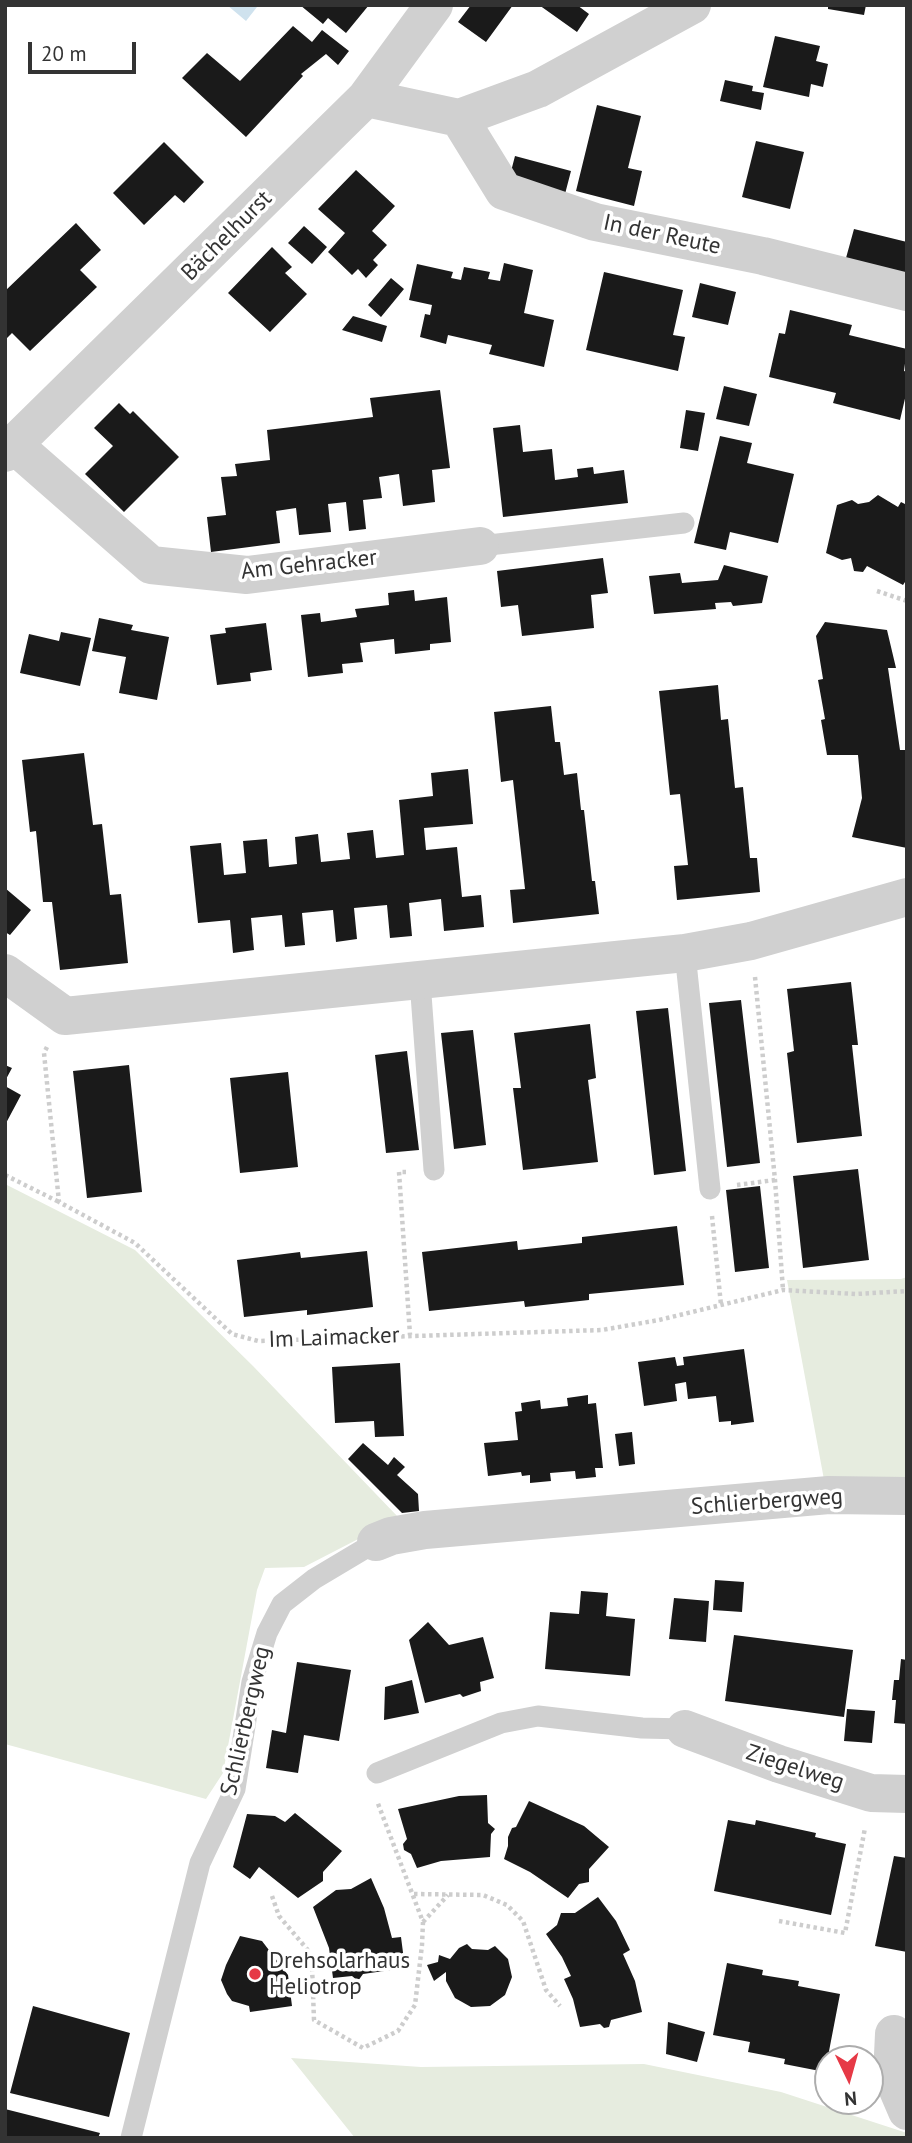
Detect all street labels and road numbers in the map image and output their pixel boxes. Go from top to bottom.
street label: Bächelhurst [176,185,278,287]
street label: In der Reute [601,209,723,261]
street label: Am Gehracker [240,544,378,586]
street label: Im Laimacker [268,1322,400,1354]
street label: Schlierbergweg [690,1483,844,1521]
street label: Schlierbergweg [215,1644,277,1798]
street label: Ziegelweg [743,1739,847,1797]

